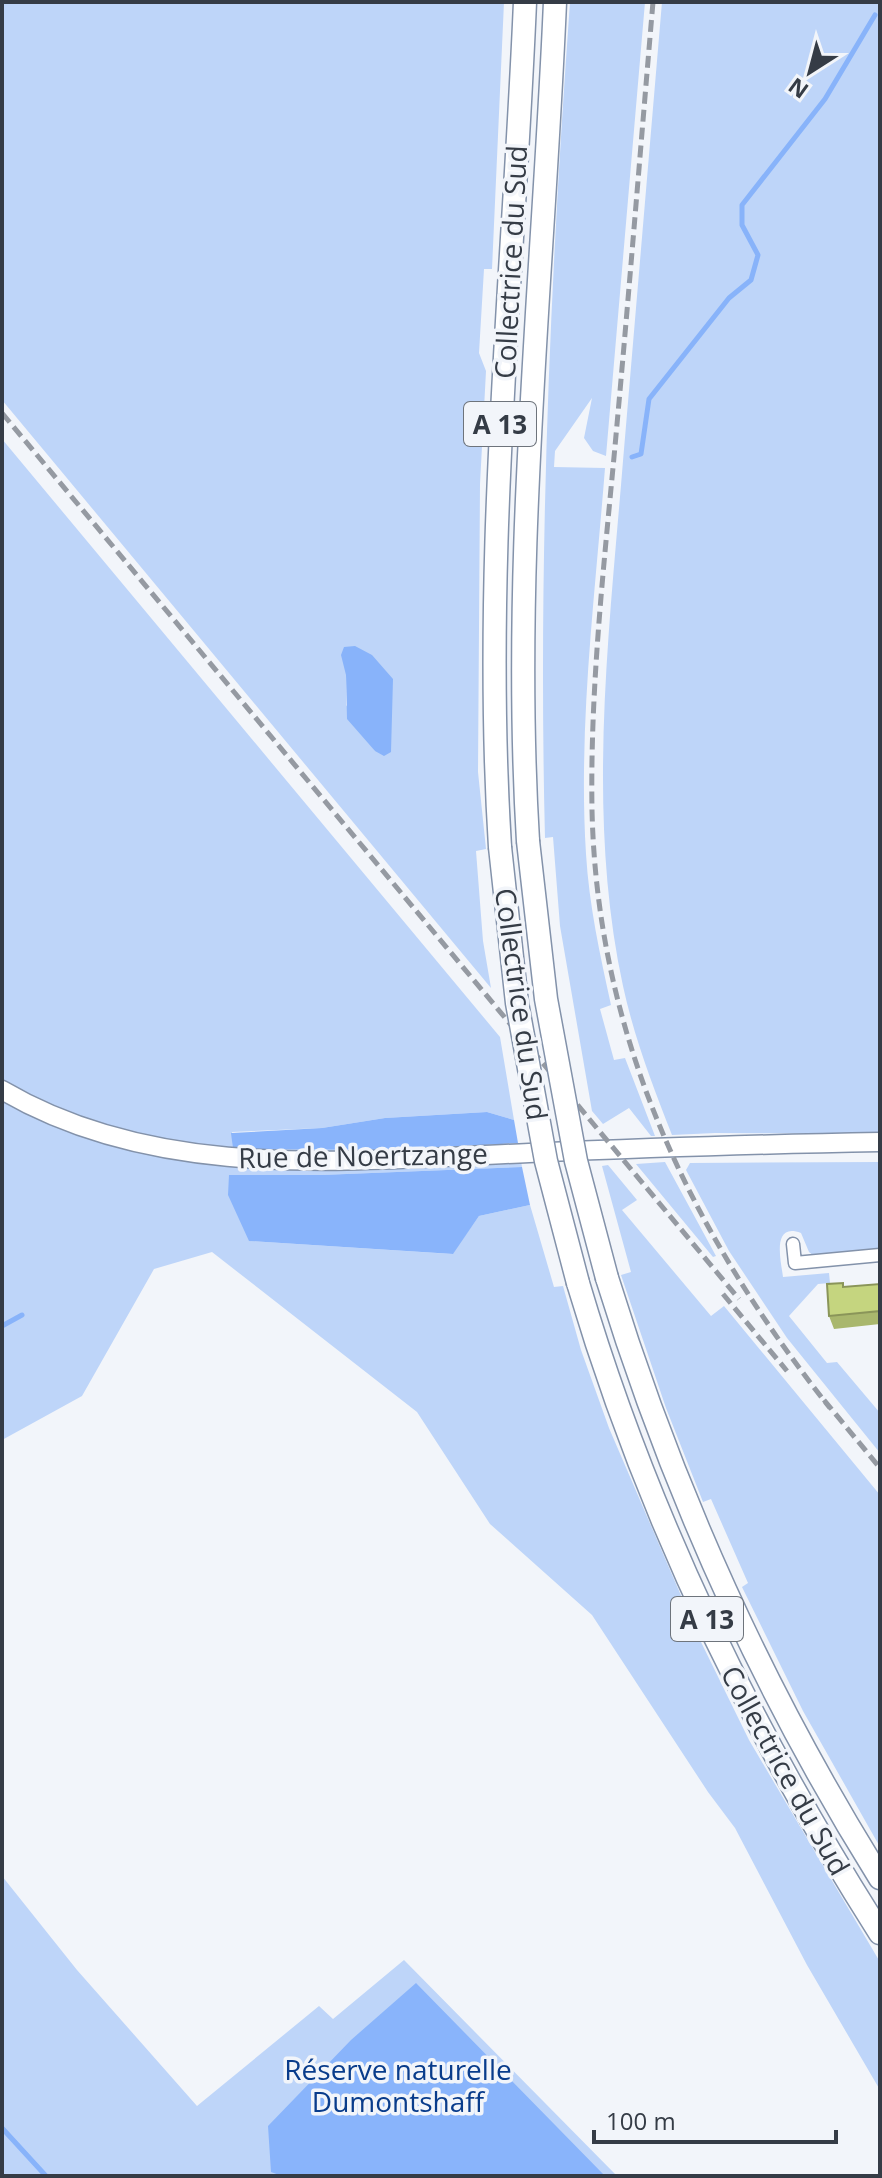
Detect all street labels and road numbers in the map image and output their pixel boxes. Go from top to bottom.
street label: Collectrice du Sud [485,144,535,380]
road number: A 13 [464,402,536,446]
street label: Collectrice du Sud [487,886,557,1122]
street label: Rue de Noertzange [238,1134,488,1176]
road number: A 13 [671,1597,743,1641]
street label: Collectrice du Sud [713,1659,859,1881]

